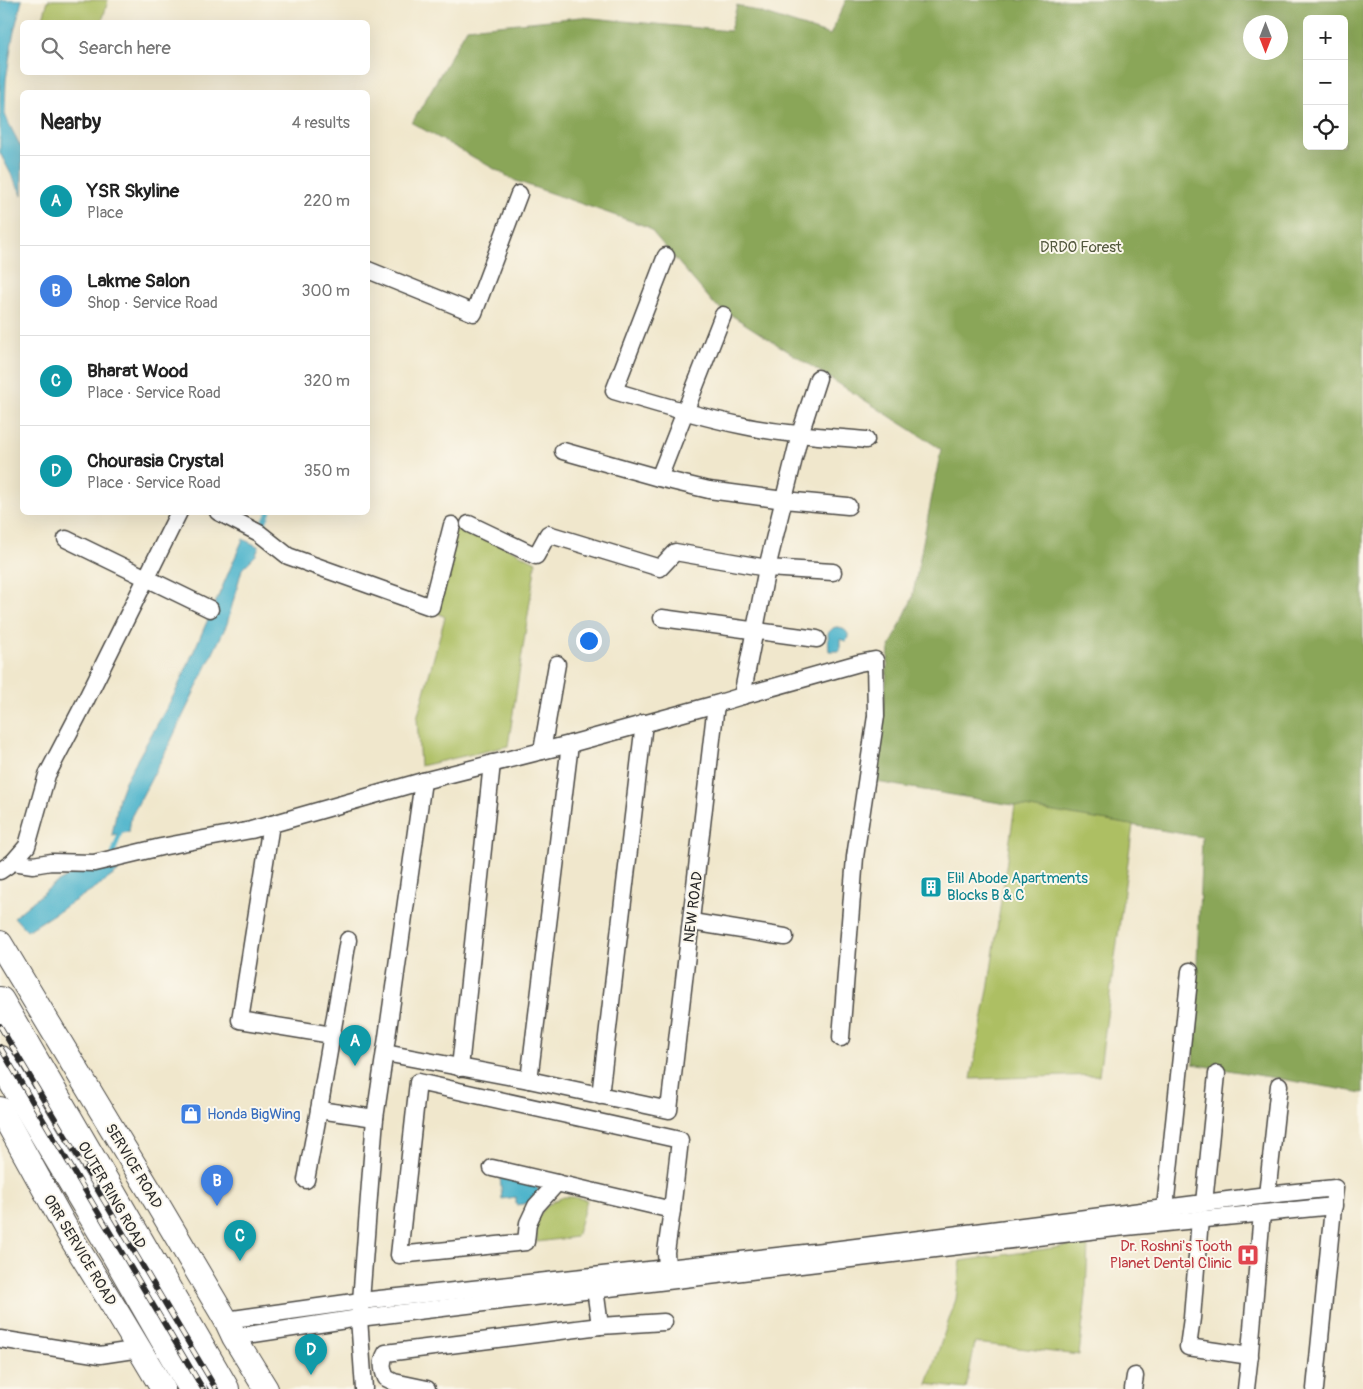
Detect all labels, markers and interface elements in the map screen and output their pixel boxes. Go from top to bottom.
north arrow [1243,15,1288,60]
map controls [1303,15,1348,150]
button: + [1303,15,1348,60]
search box [20,20,370,75]
icon: search [38,34,66,62]
text: Search here [78,36,171,60]
button: − [1303,60,1348,105]
button: locate [1303,105,1348,150]
text: Nearby [40,109,101,136]
text: 4 results [292,113,350,133]
text: YSR Skyline [87,179,179,203]
text: A [51,191,61,211]
text: 220 m [304,191,350,211]
text: Place [87,203,123,223]
park label: DRDO Forest [1040,238,1123,257]
text: Lakme Salon [87,269,190,293]
text: B [51,281,61,301]
text: 300 m [302,281,350,301]
text: Shop · Service Road [87,293,218,313]
text: Bharat Wood [87,359,188,383]
text: C [51,371,61,391]
text: 320 m [304,371,350,391]
text: Place · Service Road [87,383,221,403]
text: Chourasia Crystal [87,449,224,473]
text: D [51,461,61,481]
text: 350 m [304,461,350,481]
text: Place · Service Road [87,473,221,493]
your location [576,628,602,654]
place label: Elil Abode Apartments Blocks B & C [947,869,1088,905]
street label: NEW ROAD [680,870,707,944]
building icon: Elil Abode Apartments Blocks B & C [919,875,943,899]
pin: A [339,1025,371,1066]
shop icon: Honda BigWing [179,1102,203,1126]
place label: Honda BigWing [207,1105,301,1124]
street label: SERVICE ROAD [101,1120,166,1212]
street label: OUTER RING ROAD [73,1138,150,1252]
pin: B [201,1165,233,1206]
street label: ORR SERVICE ROAD [39,1191,120,1309]
pin: C [224,1220,256,1261]
place label: Dr. Roshni's Tooth Planet Dental Clinic [1110,1237,1232,1273]
hospital icon: Dr. Roshni's Tooth Planet Dental Clinic [1236,1243,1260,1267]
pin: D [295,1334,327,1375]

